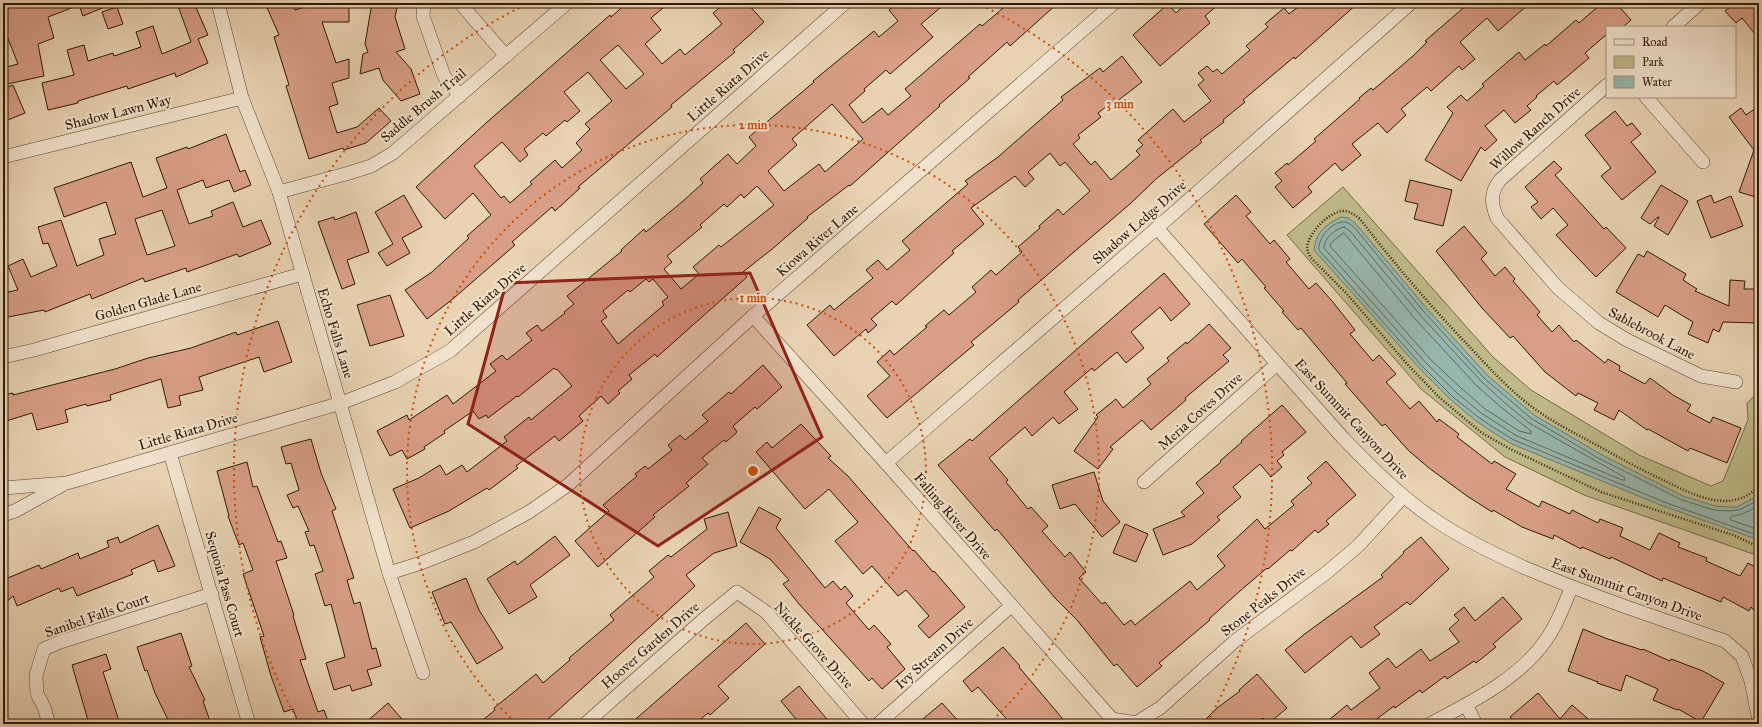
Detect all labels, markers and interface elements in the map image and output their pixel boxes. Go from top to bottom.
legend [1606,26,1736,98]
text: Road [1642,35,1668,49]
street label: Little Riata Drive [684,45,773,125]
text: Park [1642,55,1664,69]
street label: Saddle Brush Trail [377,64,470,146]
text: Water [1642,75,1672,89]
street label: Willow Ranch Drive [1486,83,1584,174]
street label: Shadow Lawn Way [63,91,173,134]
text: 3 min [1106,97,1134,112]
text: 2 min [739,118,768,132]
street label: Shadow Ledge Drive [1089,177,1190,268]
street label: Kiowa River Lane [773,200,862,280]
street label: Little Riata Drive [441,259,530,339]
street label: Golden Glade Lane [93,278,204,325]
street label: Echo Falls Lane [314,286,357,381]
text: 1 min [739,291,767,305]
street label: Sablebrook Lane [1606,303,1698,363]
street label: East Summit Canyon Drive [1291,355,1412,483]
street label: Meria Coves Drive [1155,369,1246,454]
street label: Little Riata Drive [137,409,240,454]
centre of rings [746,464,760,478]
street label: Falling River Drive [910,469,995,563]
street label: Sequoia Pass Court [200,529,248,639]
street label: East Summit Canyon Drive [1549,554,1705,625]
street label: Stone Peaks Drive [1217,563,1309,640]
street label: Sanibel Falls Court [43,590,152,641]
street label: Hoover Garden Drive [598,598,703,692]
street label: Nickle Grove Drive [770,598,857,692]
street label: Ivy Stream Drive [892,614,977,693]

